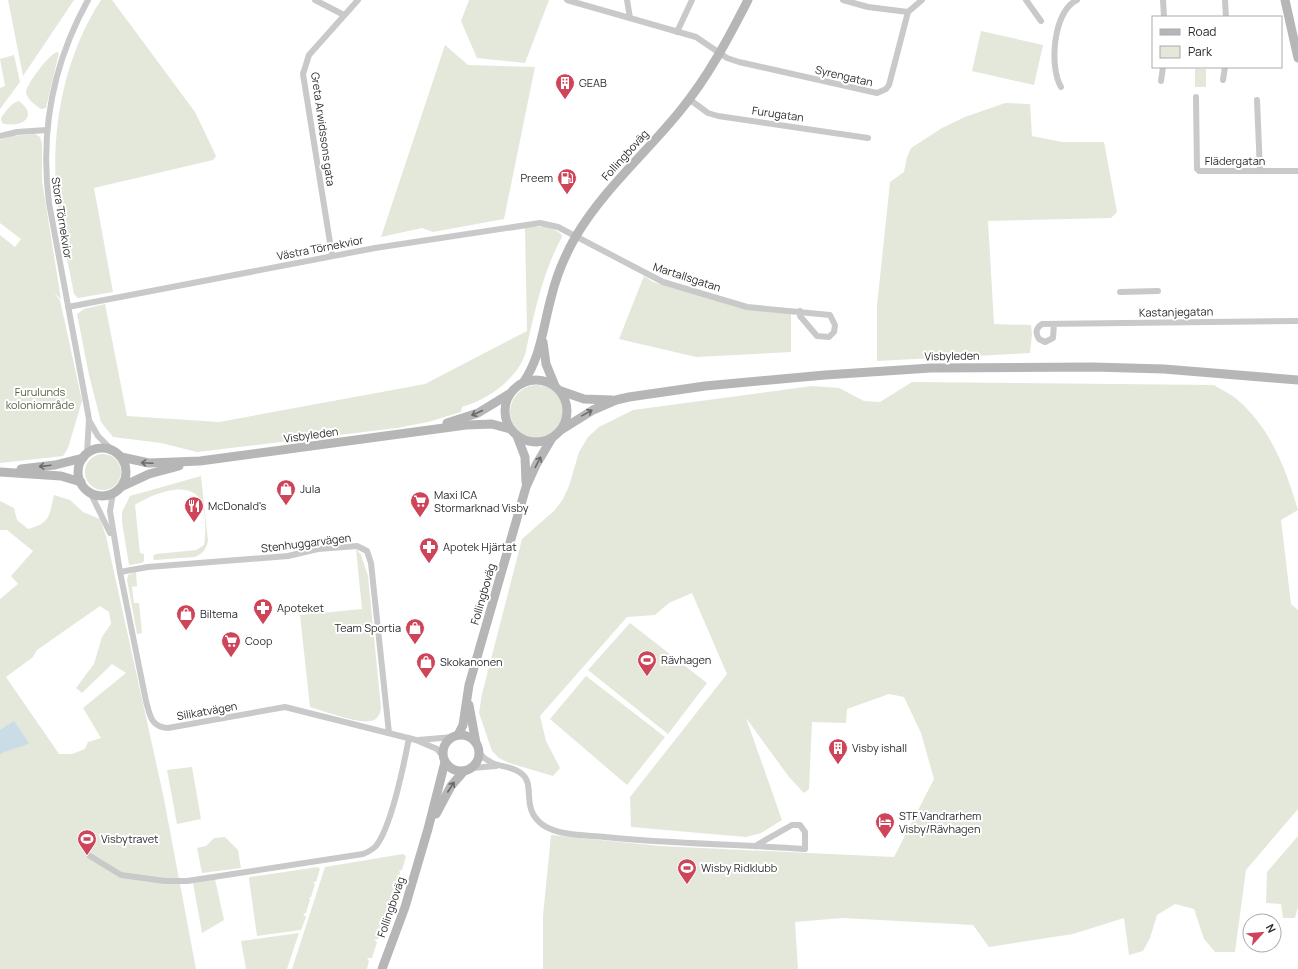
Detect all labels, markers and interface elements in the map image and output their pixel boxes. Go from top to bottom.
legend [1152,16,1282,68]
text: Road [1188,23,1216,40]
text: Park [1188,43,1213,60]
street label: Syrengatan [814,62,874,89]
street label: Greta Arwidssons gata [308,71,339,187]
building icon: GEAB [554,72,576,100]
place label: GEAB [579,75,607,90]
street label: Furugatan [751,102,805,125]
street label: Follingboväg [598,126,651,183]
street label: Flädergatan [1205,153,1265,168]
fuel station icon: Preem [556,167,578,195]
place label: Preem [520,170,553,185]
street label: Stora Törnekvior [49,176,76,260]
street label: Västra Törnekvior [275,232,364,263]
street label: Martallsgatan [651,259,723,295]
street label: Kastanjegatan [1139,303,1213,320]
street label: Visbyleden [924,348,980,363]
park label: Furulunds koloniområde [6,384,75,412]
one-way arrow [581,409,593,417]
one-way arrow [471,410,483,417]
street label: Visbyleden [283,423,339,446]
one-way arrow [535,456,542,468]
one-way arrow [141,459,154,466]
one-way arrow [39,462,52,470]
shop icon: Jula [275,478,297,506]
place label: Jula [300,481,320,496]
place label: Maxi ICA Stormarknad Visby [434,487,529,515]
supermarket icon: Maxi ICA Stormarknad Visby [409,490,431,518]
restaurant icon: McDonald's [183,495,205,523]
place label: McDonald's [208,498,266,513]
street label: Stenhuggarvägen [260,530,352,555]
pharmacy icon: Apotek Hjärtat [418,536,440,564]
place label: Apotek Hjärtat [443,539,517,554]
street label: Follingboväg [467,561,498,626]
pharmacy icon: Apoteket [252,597,274,625]
place label: Apoteket [277,600,324,615]
shop icon: Biltema [175,603,197,631]
place label: Biltema [200,606,238,621]
shop icon: Team Sportia [404,617,426,645]
place label: Team Sportia [335,620,401,635]
supermarket icon: Coop [220,630,242,658]
place label: Coop [245,633,273,648]
sports icon: Rävhagen [636,649,658,677]
shop icon: Skokanonen [415,651,437,679]
place label: Rävhagen [661,652,711,667]
place label: Skokanonen [440,654,503,669]
street label: Silikatvägen [176,698,238,723]
building icon: Visby ishall [827,737,849,765]
place label: Visby ishall [852,740,907,755]
one-way arrow [447,782,455,793]
place label: STF Vandrarhem Visby/Rävhagen [899,808,981,836]
hotel icon: STF Vandrarhem Visby/Rävhagen [874,811,896,839]
sports icon: Visbytravet [76,828,98,856]
place label: Visbytravet [101,831,158,846]
sports icon: Wisby Ridklubb [676,857,698,885]
place label: Wisby Ridklubb [701,860,778,875]
street label: Follingboväg [373,874,408,939]
north arrow [1242,913,1282,953]
text: N [1263,921,1280,935]

